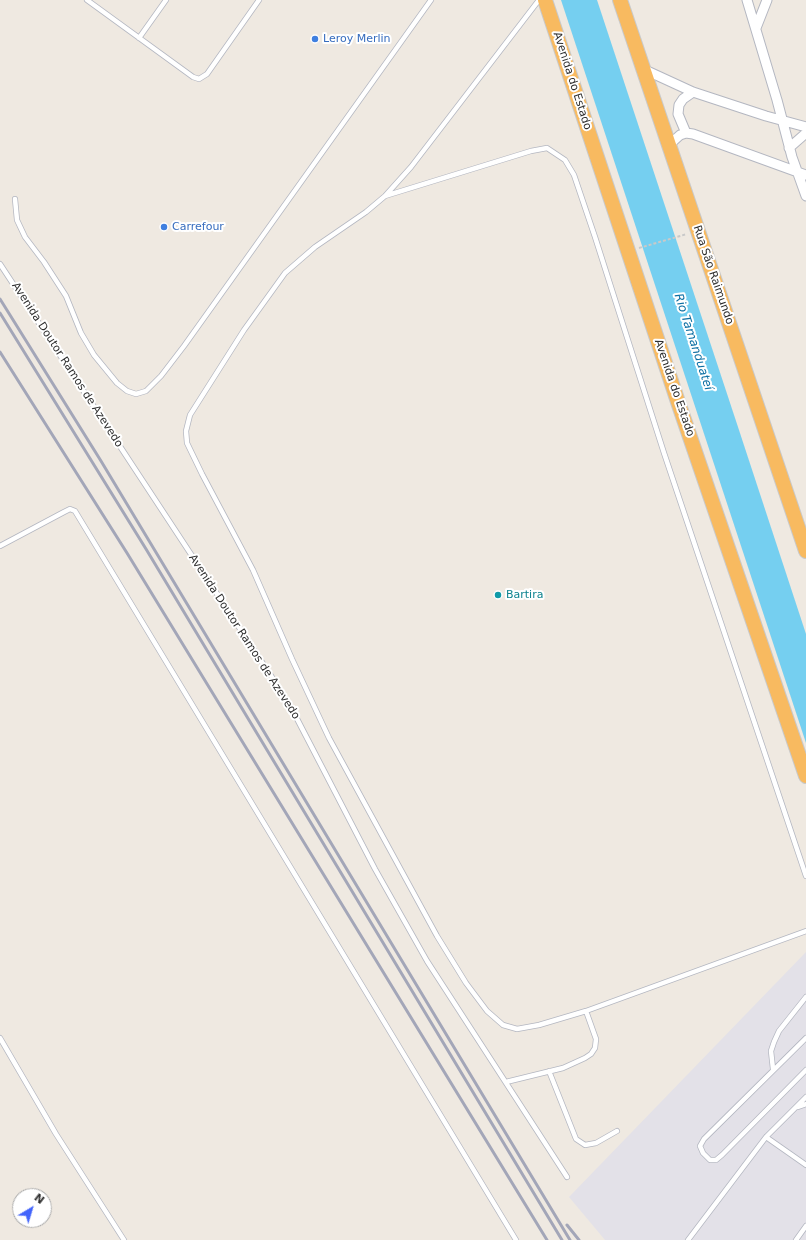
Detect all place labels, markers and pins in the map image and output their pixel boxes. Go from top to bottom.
place label: Leroy Merlin [323,32,391,46]
marker: Leroy Merlin [310,34,320,44]
place label: Carrefour [172,220,224,234]
marker: Carrefour [159,222,169,232]
place label: Bartira [506,588,543,602]
marker: Bartira [493,590,503,600]

